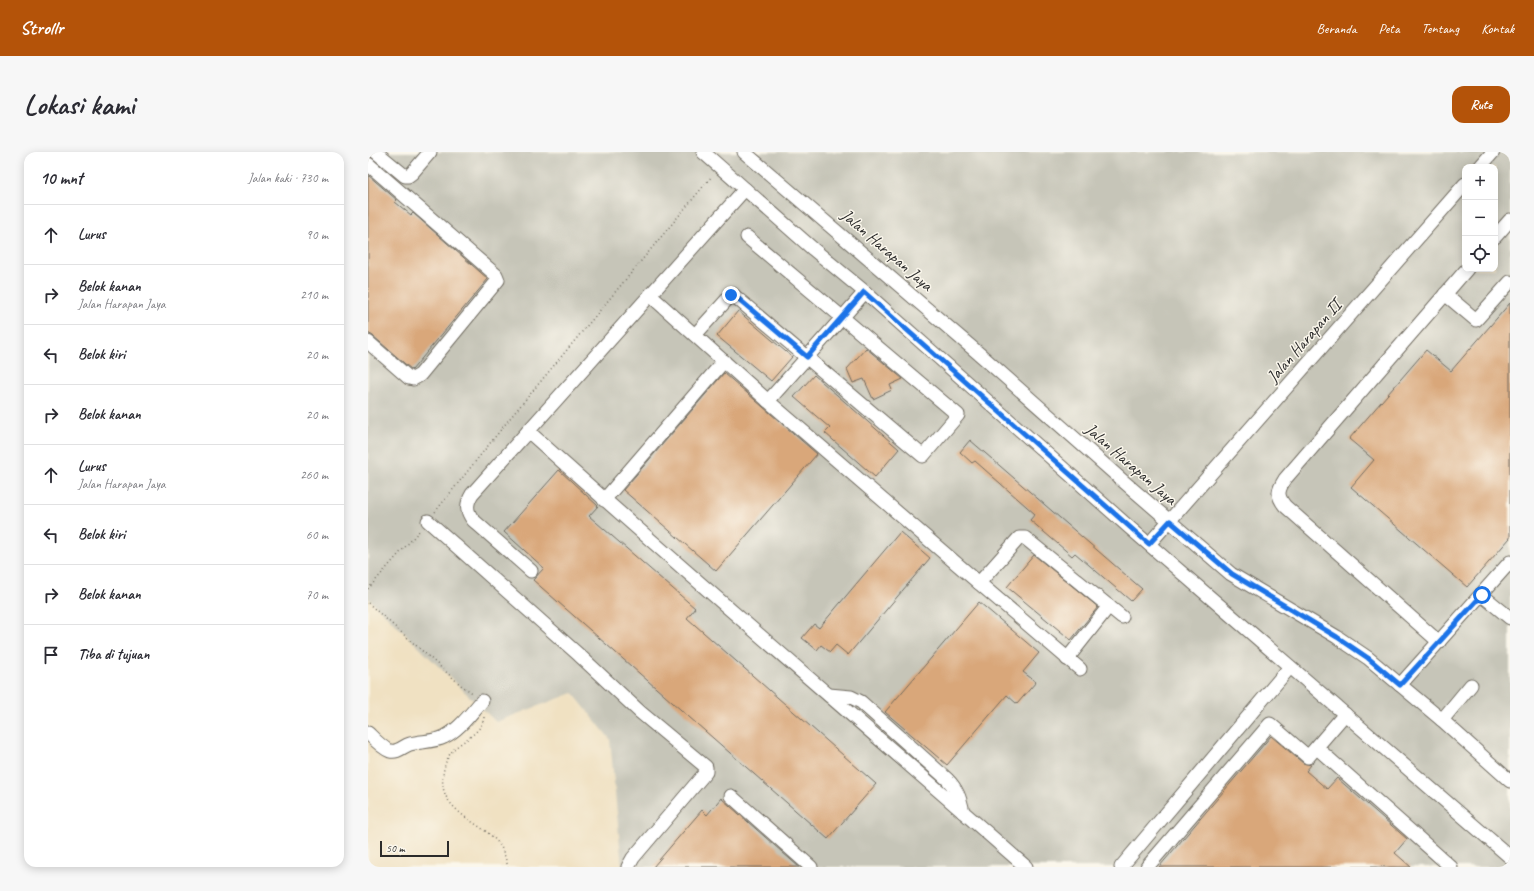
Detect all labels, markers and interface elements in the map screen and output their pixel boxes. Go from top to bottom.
text: Strollr [20,16,63,40]
text: Beranda [1317,20,1357,37]
text: Peta [1379,20,1400,37]
text: Tentang [1422,20,1459,37]
text: Kontak [1481,20,1514,37]
button: Rute [1452,86,1510,123]
text: Lokasi kami [24,87,134,122]
map controls [1462,164,1498,272]
button: + [1462,164,1498,200]
text: 10 mnt [40,168,83,189]
text: Jalan kaki · 730 m [248,170,328,186]
button: − [1462,200,1498,236]
street label: Jalan Harapan Jaya [836,204,938,296]
icon: ahead [40,224,62,246]
text: Lurus [78,225,106,244]
text: 90 m [306,227,328,243]
button: locate [1462,236,1498,272]
text: Belok kanan [78,277,141,296]
icon: right [40,284,62,306]
route end [722,286,740,304]
text: 210 m [300,287,328,303]
street label: Jalan Harapan II [1262,292,1348,387]
text: Jalan Harapan Jaya [78,296,166,312]
icon: left [40,344,62,366]
text: Belok kiri [78,345,125,364]
text: 20 m [306,347,328,363]
icon: right [40,404,62,426]
text: Belok kanan [78,405,141,424]
text: 20 m [306,407,328,423]
street label: Jalan Harapan Jaya [1080,418,1182,510]
text: Lurus [78,457,106,476]
icon: ahead [40,464,62,486]
text: 260 m [300,467,328,483]
text: Jalan Harapan Jaya [78,476,166,492]
icon: left [40,524,62,546]
text: Belok kiri [78,525,125,544]
text: 60 m [306,527,328,543]
icon: right [40,584,62,606]
text: Belok kanan [78,585,141,604]
route start [1473,586,1491,604]
text: 70 m [306,587,328,603]
icon: arrive [40,644,62,666]
text: Tiba di tujuan [78,645,149,664]
scale bar [380,839,449,858]
text: 50 m [386,841,405,855]

